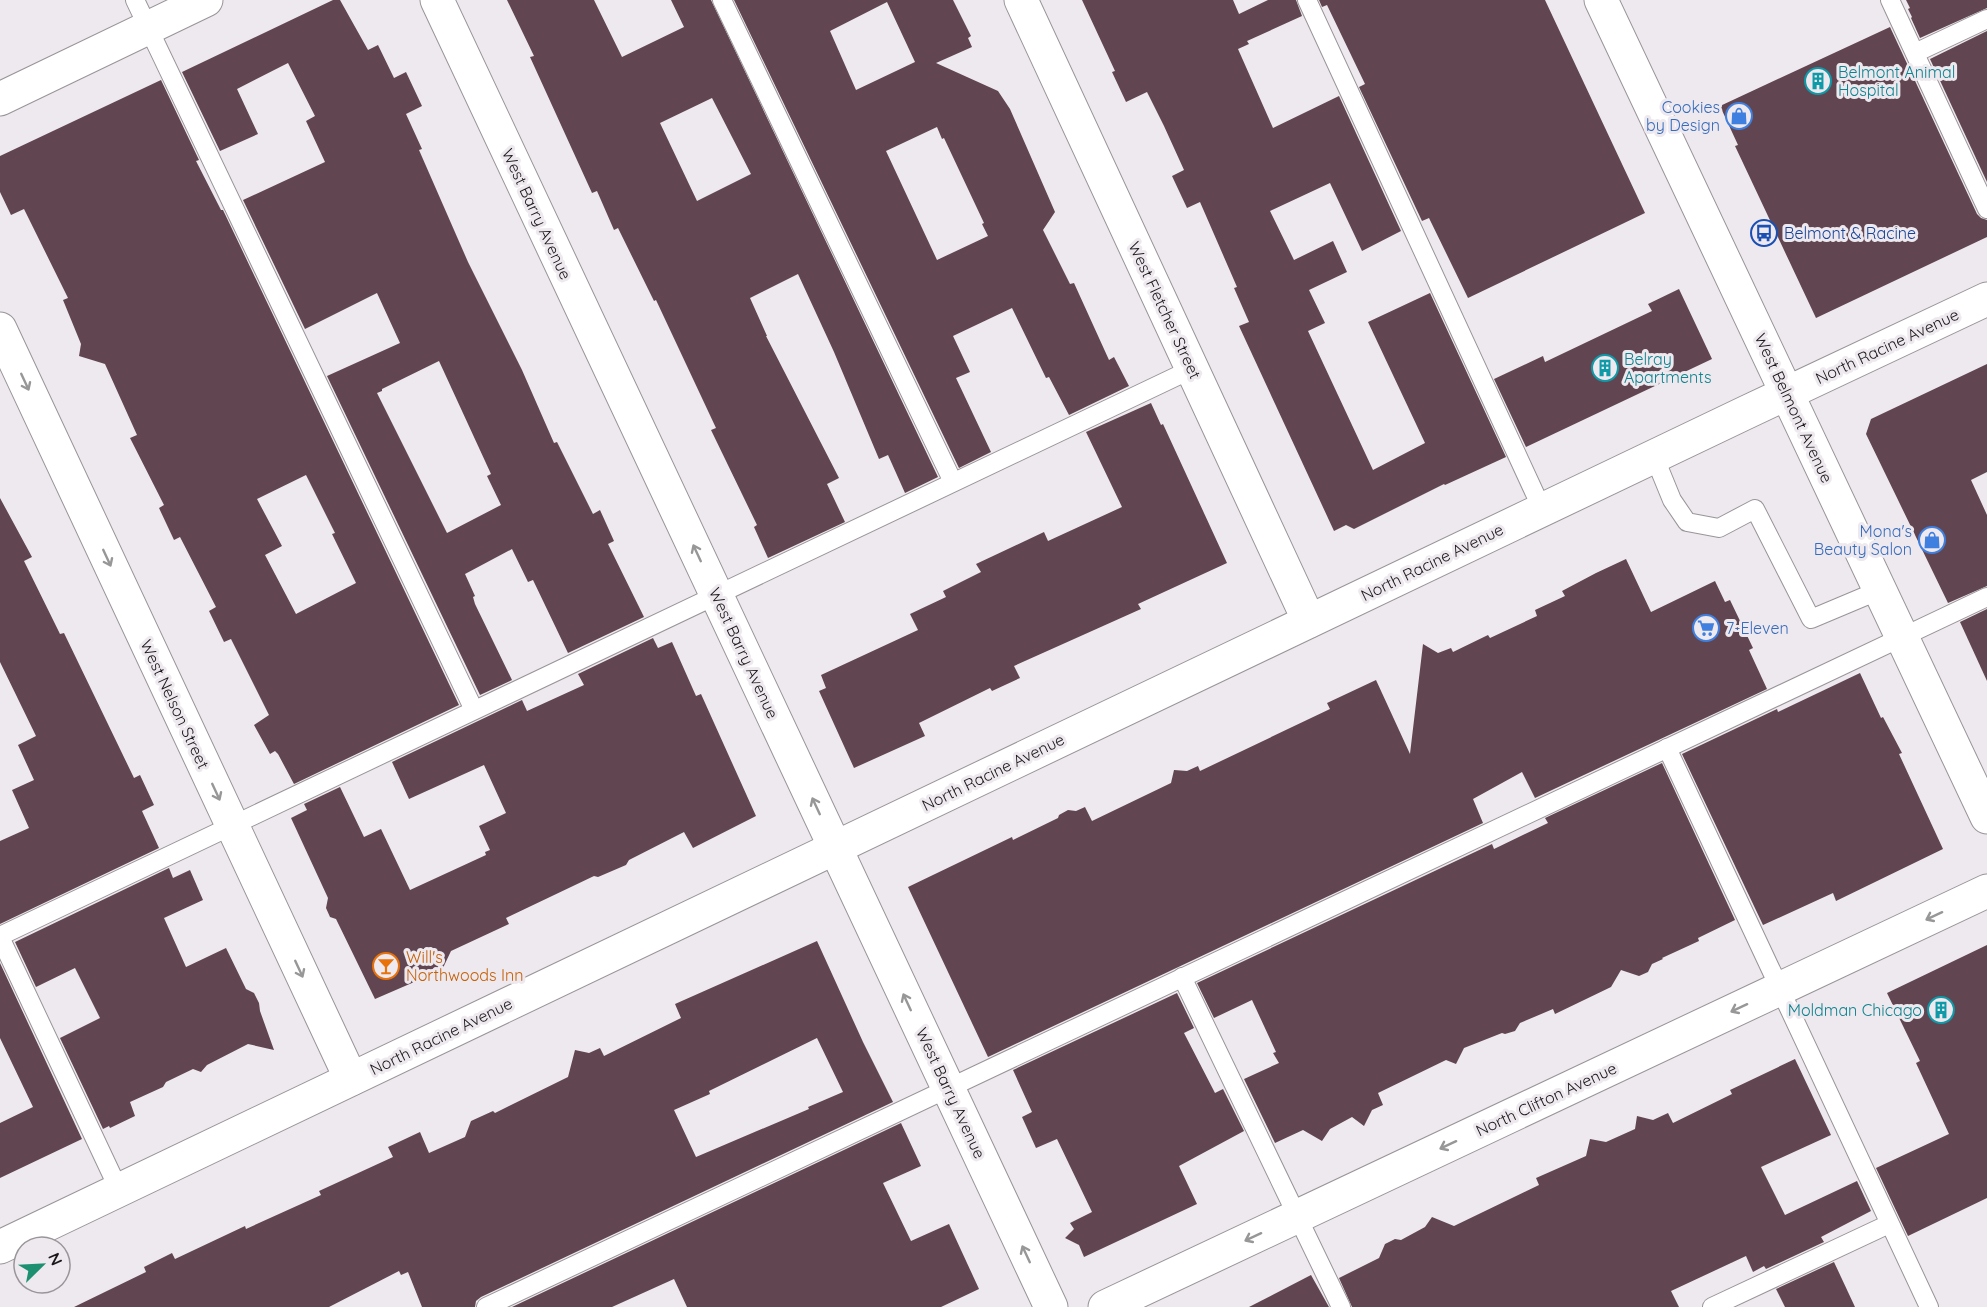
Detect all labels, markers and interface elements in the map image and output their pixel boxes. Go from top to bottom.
place label: Belmont Animal Hospital [1838,62,1955,100]
building icon: Belmont Animal Hospital [1803,66,1833,96]
place label: Cookies by Design [1646,97,1720,135]
shop icon: Cookies by Design [1724,101,1754,131]
street label: West Barry Avenue [498,145,576,283]
bus stop icon: Belmont & Racine [1749,218,1779,248]
place label: Belmont & Racine [1784,223,1916,243]
street label: West Fletcher Street [1124,238,1206,382]
street label: North Racine Avenue [1812,304,1962,388]
street label: West Belmont Avenue [1751,330,1837,486]
place label: Belray Apartments [1624,349,1711,387]
building icon: Belray Apartments [1590,353,1620,383]
one-way arrow [19,372,31,390]
street label: North Racine Avenue [1358,519,1506,605]
place label: Mona's Beauty Salon [1814,521,1912,559]
shop icon: Mona's Beauty Salon [1917,525,1947,555]
one-way arrow [691,545,703,563]
one-way arrow [102,549,113,567]
street label: West Barry Avenue [705,584,783,722]
supermarket icon: 7-Eleven [1691,613,1721,643]
place label: 7-Eleven [1726,618,1789,638]
street label: West Nelson Street [136,636,214,772]
street label: North Racine Avenue [919,729,1067,815]
one-way arrow [211,783,222,801]
one-way arrow [809,797,821,815]
one-way arrow [1926,910,1944,922]
place label: Will's Northwoods Inn [406,947,523,985]
bar icon: Will's Northwoods Inn [371,951,401,981]
one-way arrow [293,959,305,977]
street label: North Racine Avenue [367,993,515,1079]
one-way arrow [901,993,913,1011]
building icon: Moldman Chicago [1926,995,1956,1025]
place label: Moldman Chicago [1788,1000,1922,1020]
one-way arrow [1730,1002,1748,1014]
street label: West Barry Avenue [912,1024,990,1162]
street label: North Clifton Avenue [1472,1058,1620,1140]
one-way arrow [1440,1139,1458,1151]
one-way arrow [1245,1232,1263,1243]
north arrow [12,1235,72,1295]
one-way arrow [1019,1246,1031,1264]
text: N [44,1249,67,1268]

